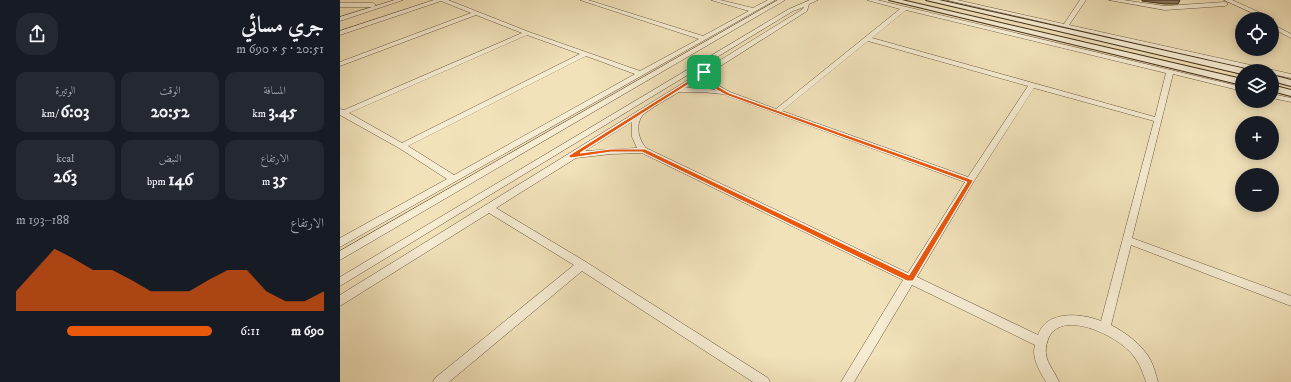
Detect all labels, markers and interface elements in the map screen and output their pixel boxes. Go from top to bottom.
text: جري مسائي [241,12,324,39]
map controls [1235,12,1279,212]
button: locate [1235,12,1279,56]
button: share [16,13,58,55]
text: 20:51 · 5 × 690 m [236,41,324,57]
pin [687,55,721,89]
icon: arrive [693,61,715,83]
button: layers [1235,64,1279,108]
text: الوتيرة [55,84,75,98]
text: الوقت [159,84,181,98]
text: المسافة [263,84,286,98]
text: 6:03 [60,101,89,123]
text: 20:52 [151,101,189,123]
text: 3.45 [268,101,297,123]
text: /km [41,107,60,121]
text: km [252,107,268,121]
button: + [1235,116,1279,160]
text: kcal [56,152,74,166]
text: النبض [159,152,181,166]
text: الارتفاع [260,152,289,166]
text: 263 [54,166,77,188]
button: − [1235,168,1279,212]
text: 146 [168,169,193,191]
text: 35 [273,169,287,191]
text: bpm [147,175,168,189]
text: m [262,175,273,189]
text: 188–193 m [16,212,69,228]
text: الارتفاع [290,215,324,231]
text: 6:11 [240,323,260,339]
text: 690 m [291,323,324,339]

